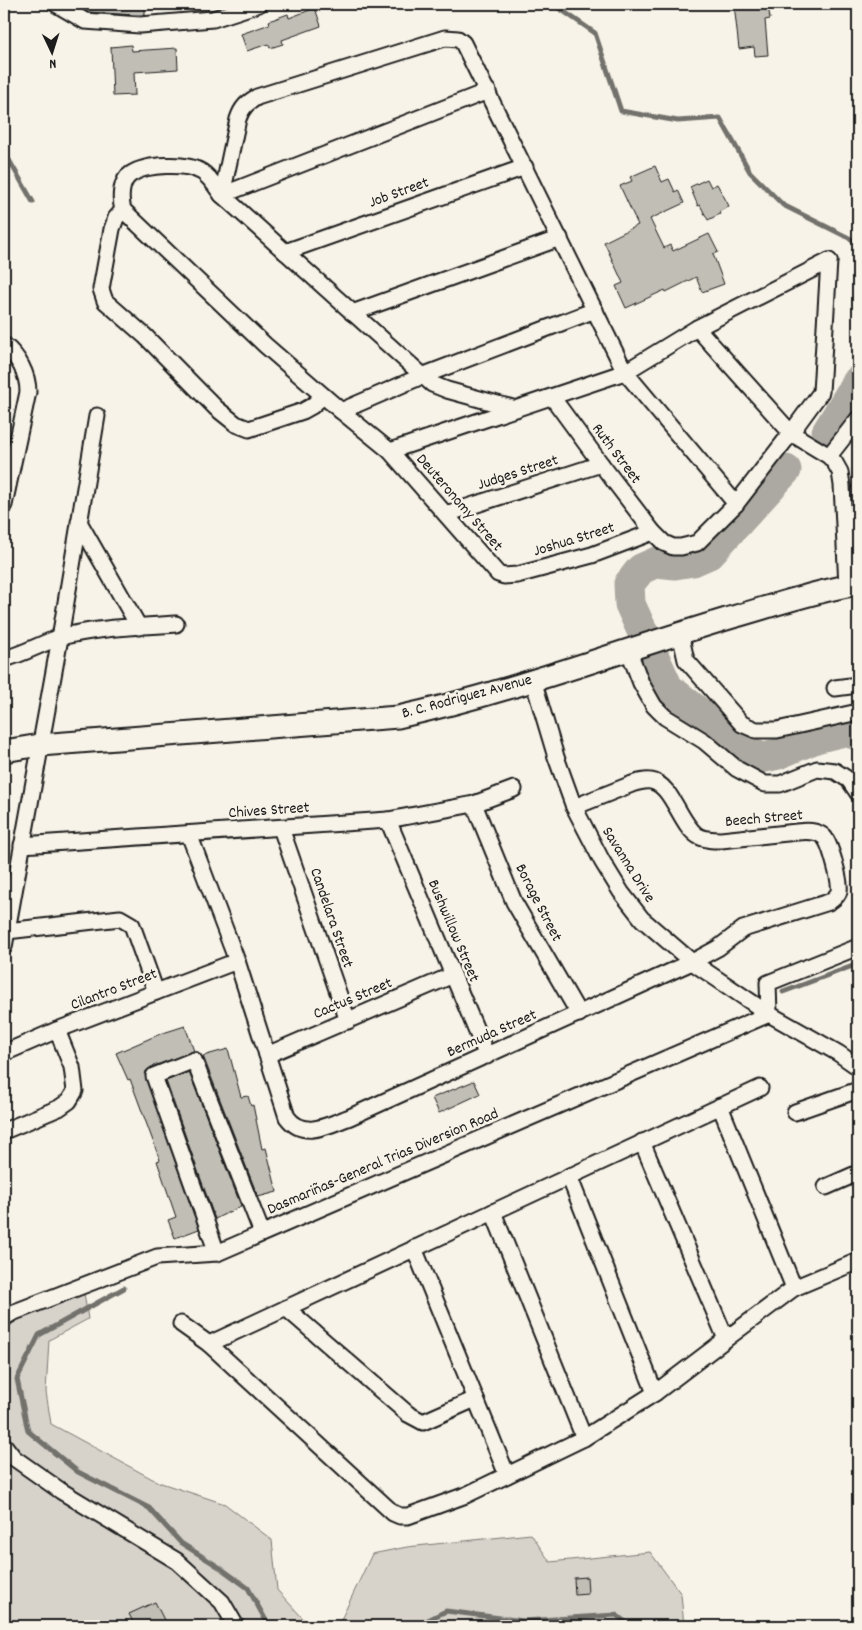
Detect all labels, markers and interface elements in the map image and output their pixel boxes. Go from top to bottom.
north arrow [28,28,78,78]
text: N [49,53,57,73]
street label: Job Street [366,171,432,214]
street label: Ruth Street [586,419,646,489]
street label: Deuteronomy Street [410,449,508,557]
street label: Judges Street [475,449,561,497]
street label: Joshua Street [530,517,618,563]
street label: B. C. Rodriguez Avenue [399,669,535,725]
street label: Chives Street [228,797,310,825]
street label: Beech Street [724,804,804,834]
street label: Savanna Drive [596,823,660,907]
street label: Borage Street [509,860,568,946]
street label: Candelara Street [303,865,359,971]
street label: Bushwillow Street [421,876,485,986]
street label: Cilantro Street [67,963,161,1017]
street label: Cactus Street [310,972,396,1026]
street label: Bermuda Street [443,1004,541,1064]
street label: Dasmariñas-General Trias Diversion Road [264,1103,502,1221]

